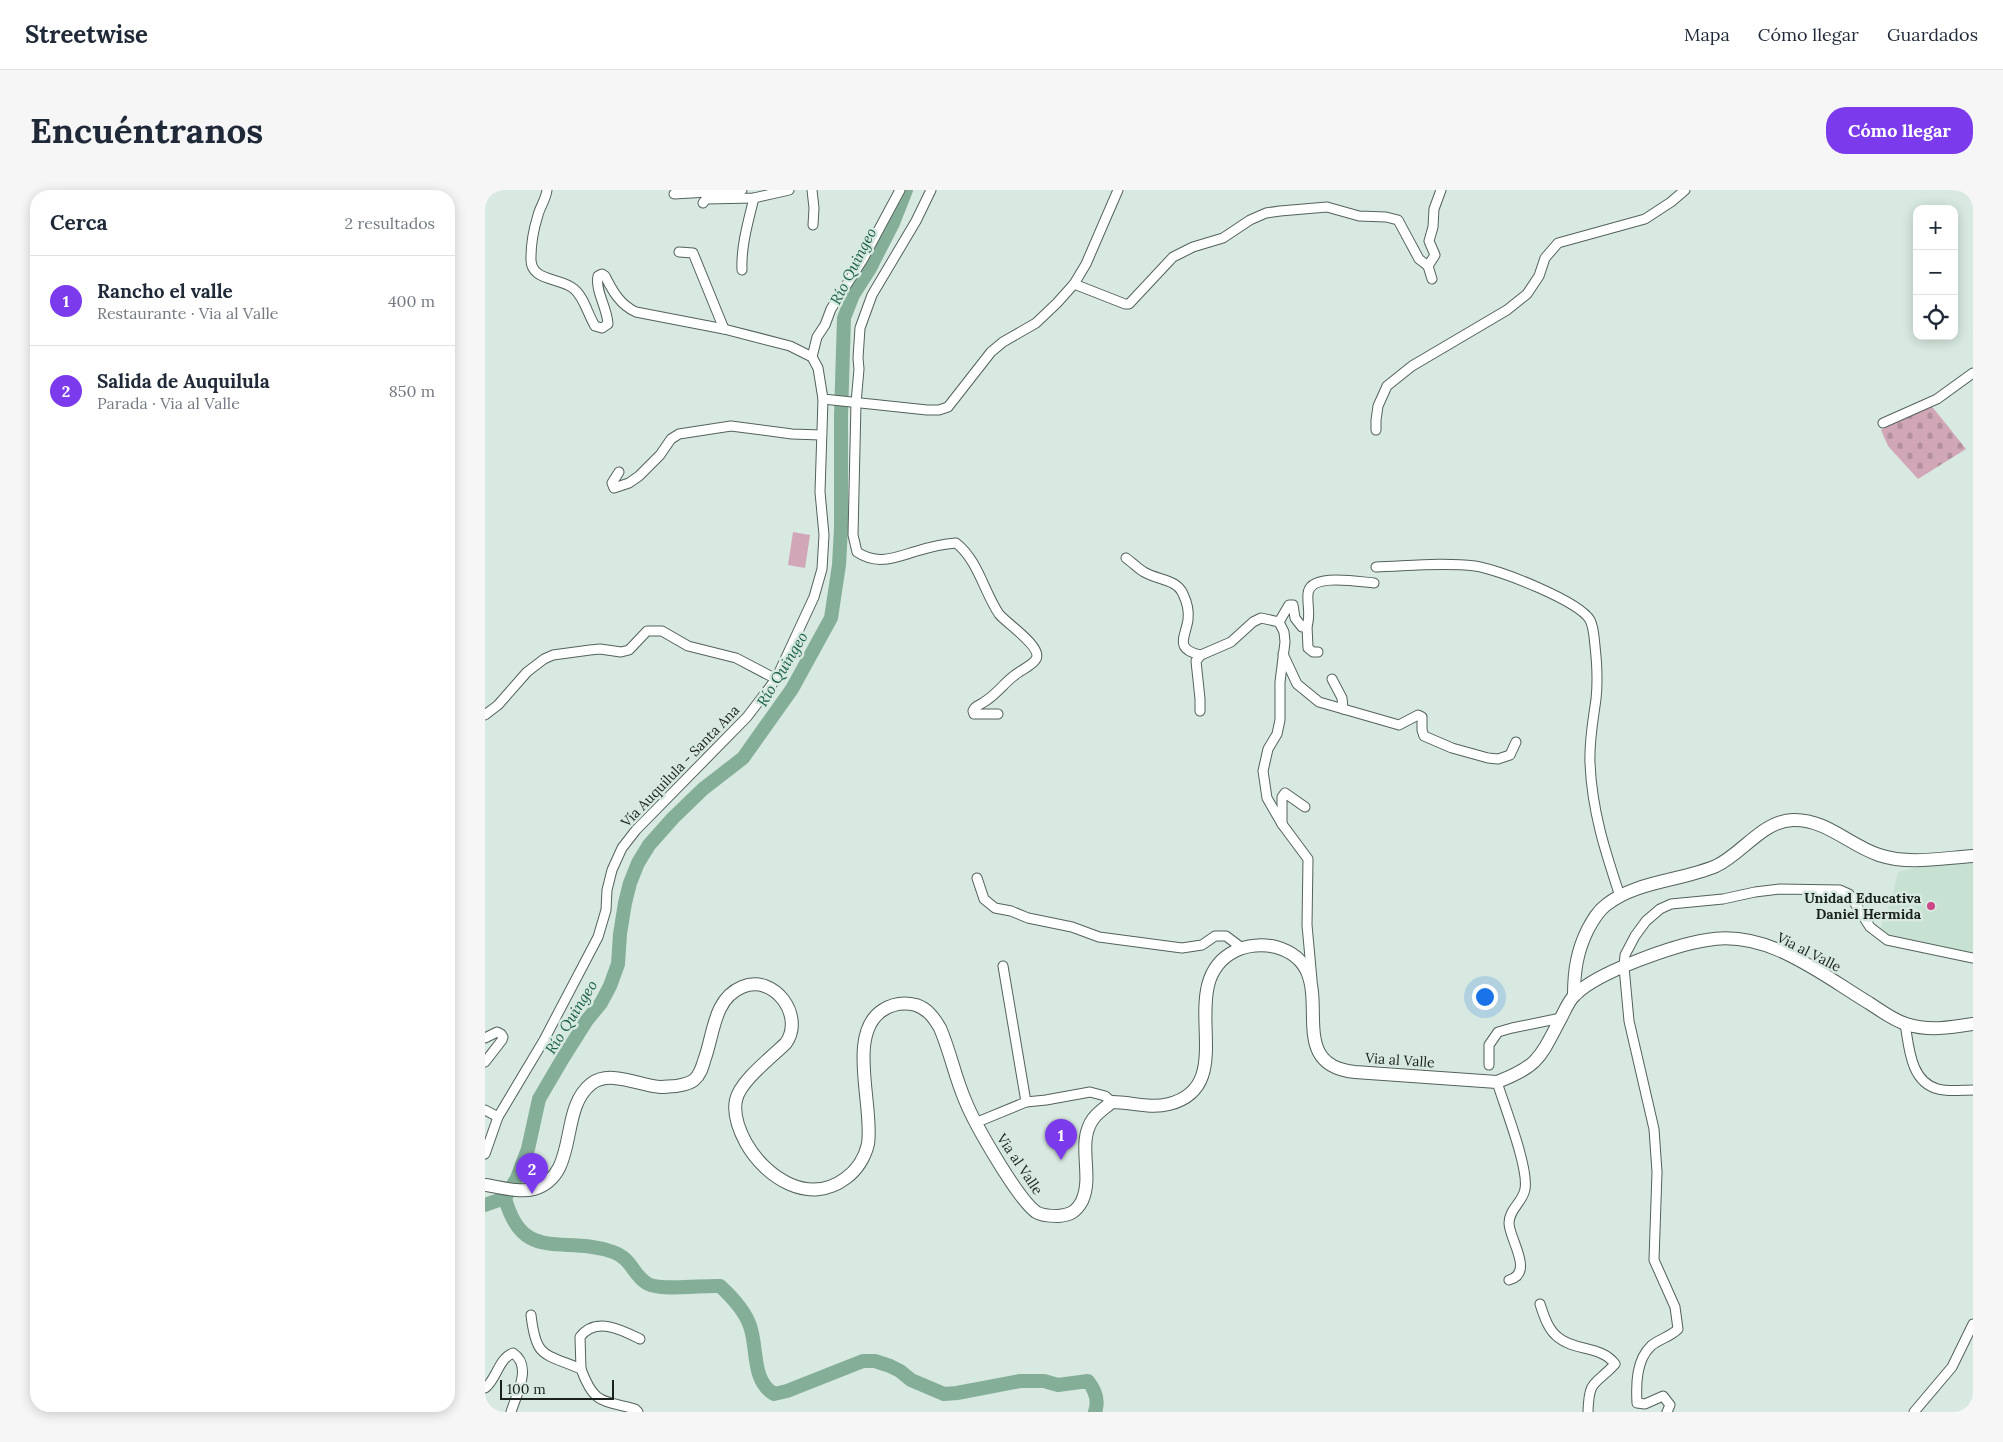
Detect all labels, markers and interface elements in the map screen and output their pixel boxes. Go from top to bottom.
text: Streetwise [25,19,148,50]
text: Mapa [1684,23,1730,46]
text: Cómo llegar [1758,23,1859,46]
text: Guardados [1887,23,1978,46]
button: Cómo llegar [1826,107,1973,154]
text: Encuéntranos [30,108,263,153]
map controls [1913,205,1958,340]
button: + [1913,205,1958,250]
text: Cerca [50,209,108,236]
text: 2 resultados [345,213,435,233]
water label: Río Quingeo [826,224,881,308]
button: − [1913,250,1958,295]
text: Rancho el valle [97,279,233,303]
text: 1 [63,291,69,311]
text: 400 m [388,291,435,311]
button: locate [1913,295,1958,340]
text: Restaurante · Via al Valle [97,303,279,323]
text: Salida de Auquilula [97,369,270,393]
text: 2 [62,381,70,401]
text: 850 m [389,381,435,401]
text: Parada · Via al Valle [97,393,240,413]
water label: Río Quingeo [752,628,812,710]
street label: Vía Auquilula - Santa Ana [616,701,743,832]
place label: Unidad Educativa Daniel Hermida [1804,889,1922,923]
marker: Unidad Educativa Daniel Hermida [1925,900,1937,912]
street label: Via al Valle [1773,928,1845,976]
water label: Río Quingeo [541,976,601,1057]
your location [1472,984,1498,1010]
street label: Via al Valle [1364,1049,1436,1071]
pin: 1 [1045,1119,1077,1160]
street label: Via al Valle [992,1129,1047,1198]
pin: 2 [516,1153,548,1194]
scale bar [500,1377,614,1400]
text: 100 m [507,1380,546,1398]

